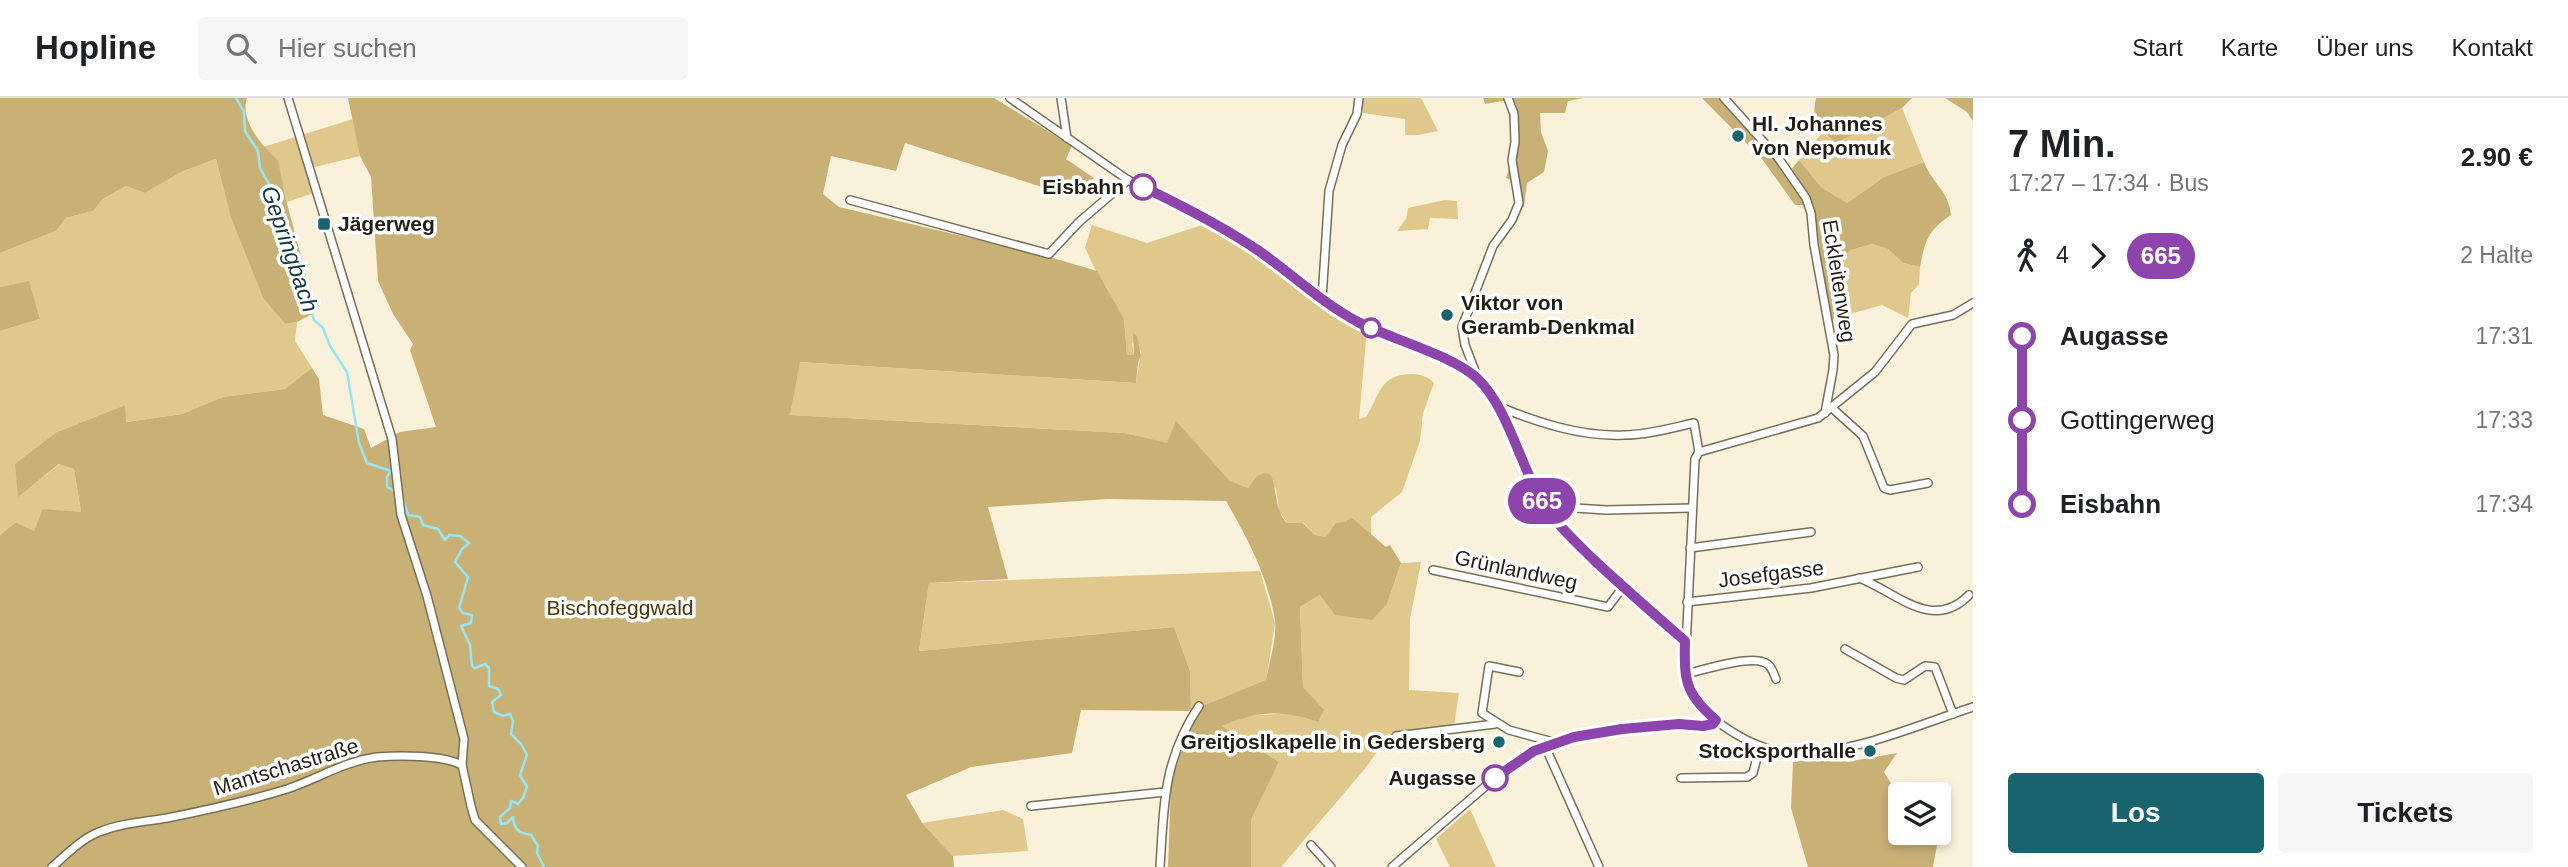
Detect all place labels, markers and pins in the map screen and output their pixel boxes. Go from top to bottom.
place label: Hl. Johannes von Nepomuk [1752,112,1891,159]
marker: Hl. Johannes von Nepomuk [1730,128,1746,144]
marker: Eisbahn [1130,174,1156,200]
place label: Eisbahn [1042,175,1124,198]
place label: Jägerweg [338,212,435,235]
marker: Jägerweg [316,216,332,232]
place label: Viktor von Geramb-Denkmal [1461,291,1635,338]
marker: Viktor von Geramb-Denkmal [1439,307,1455,323]
unlabelled marker [1361,318,1381,338]
place label: Greitjoslkapelle in Gedersberg [1180,730,1485,753]
marker: Greitjoslkapelle in Gedersberg [1491,734,1507,750]
place label: Stocksporthalle [1698,739,1856,762]
marker: Stocksporthalle [1862,743,1878,759]
marker: Augasse [1482,765,1508,791]
place label: Augasse [1388,766,1476,789]

